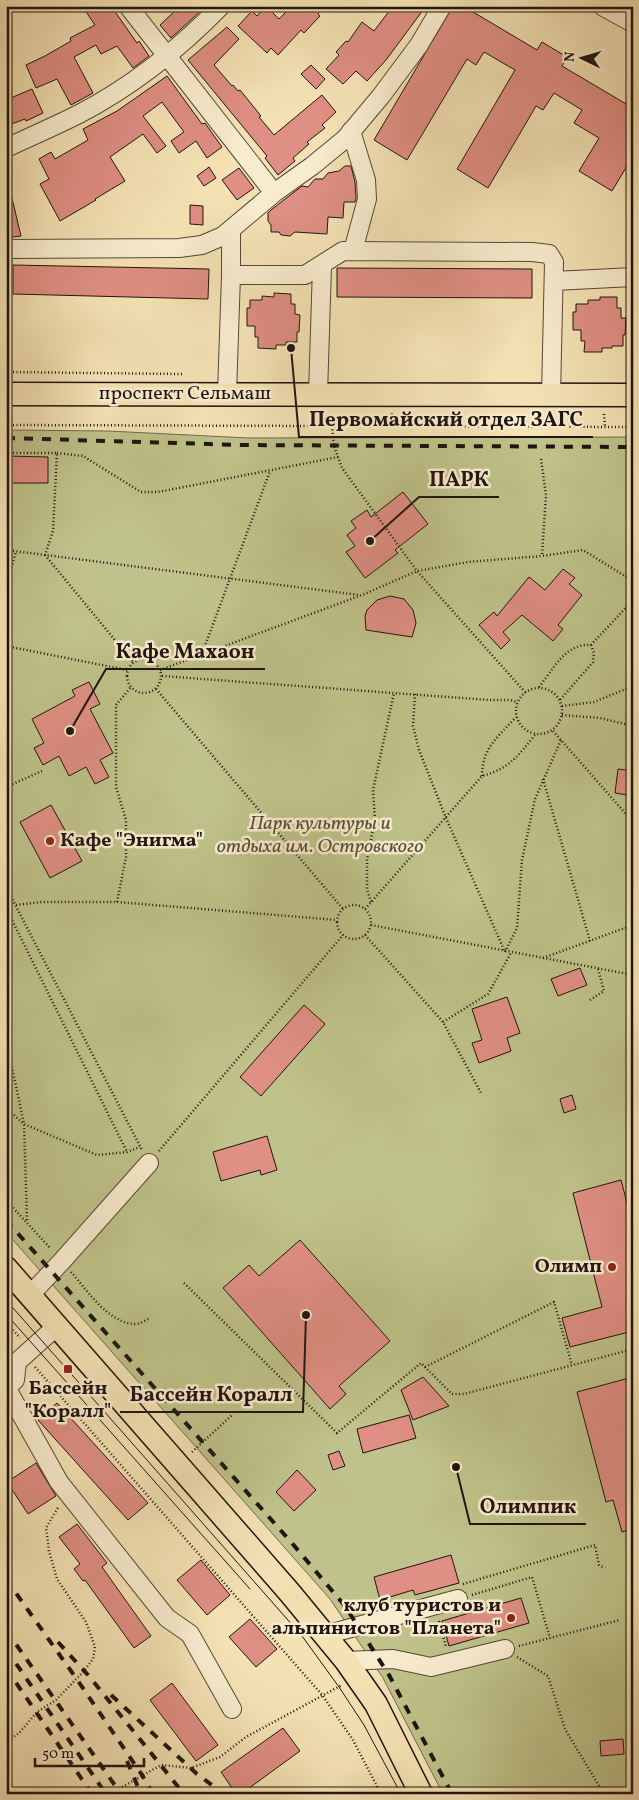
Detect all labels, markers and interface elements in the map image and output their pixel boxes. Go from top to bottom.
north arrow [556,32,606,82]
text: N [561,51,580,63]
street label: проспект Сельмаш [99,380,271,408]
callout: Первомайский отдел ЗАГС [299,401,593,437]
text: Первомайский отдел ЗАГС [309,406,583,435]
callout: ПАРК [419,461,499,497]
text: ПАРК [429,466,489,495]
callout: Кафе Махаон [106,633,265,669]
text: Кафе Махаон [116,638,254,667]
park label: Парк культуры и отдыха им. Островского [217,810,423,861]
place label: Кафе "Энигма" [60,827,203,855]
marker: Кафе "Энигма" [44,835,56,847]
place label: Олимп [535,1253,602,1281]
marker: Олимп [606,1261,618,1273]
marker: Бассейн "Коралл" [62,1363,74,1375]
place label: Бассейн "Коралл" [25,1375,111,1426]
callout: Бассейн Коралл [120,1376,303,1412]
text: Бассейн Коралл [130,1381,292,1410]
callout: Олимпик [470,1488,586,1524]
text: Олимпик [480,1493,577,1522]
place label: клуб туристов и альпинистов "Планета" [272,1592,501,1643]
marker: клуб туристов и альпинистов "Планета" [505,1612,517,1624]
scale bar [35,1735,144,1767]
text: 50 m [42,1744,74,1765]

